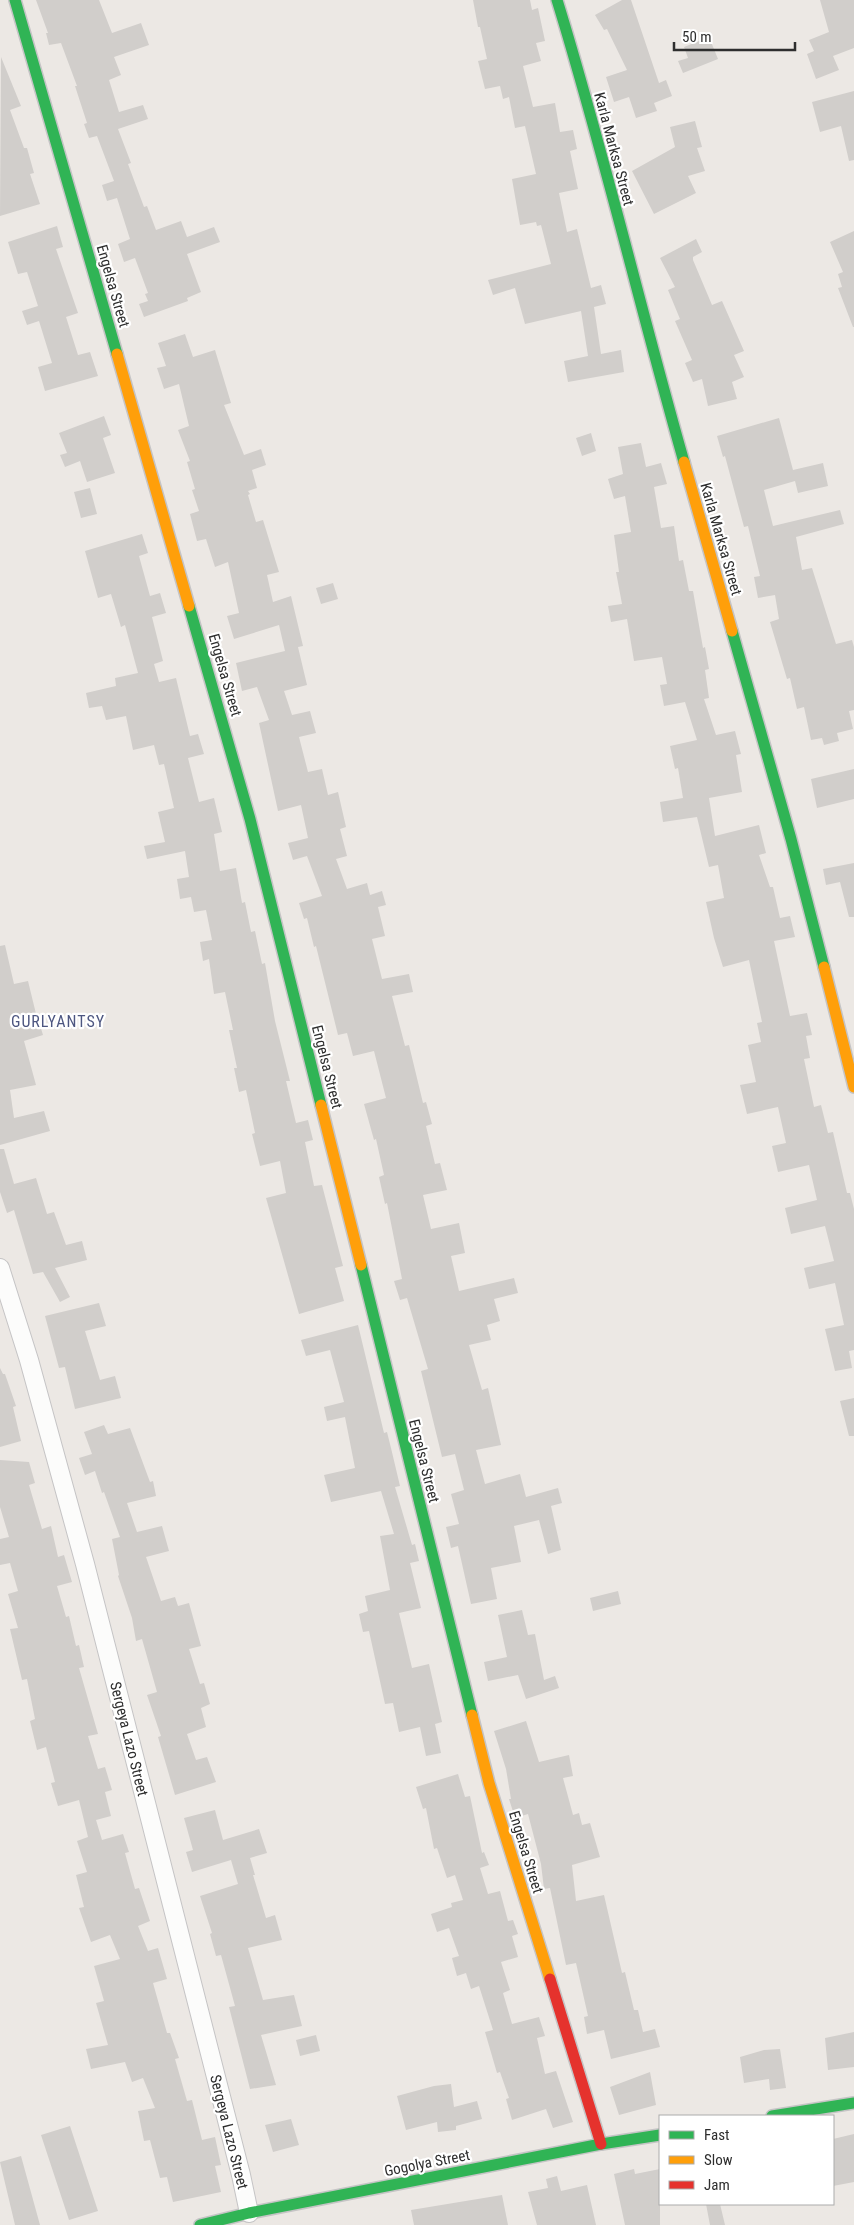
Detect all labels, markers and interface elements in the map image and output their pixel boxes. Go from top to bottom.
scale bar [674,20,795,52]
text: 50 m [682,28,712,46]
street label: Karla Marksa Street [590,90,638,208]
street label: Engelsa Street [93,243,133,329]
street label: Karla Marksa Street [696,481,746,597]
street label: Engelsa Street [205,632,245,718]
district label: GURLYANTSY [11,1012,105,1031]
street label: Engelsa Street [308,1023,346,1111]
street label: Engelsa Street [405,1417,443,1505]
street label: Sergeya Lazo Street [106,1680,152,1798]
street label: Engelsa Street [505,1809,547,1895]
street label: Sergeya Lazo Street [206,2073,252,2191]
legend [659,2115,834,2205]
text: Fast [704,2126,729,2144]
street label: Gogolya Street [383,2146,471,2180]
text: Slow [704,2151,733,2169]
text: Jam [704,2176,730,2194]

